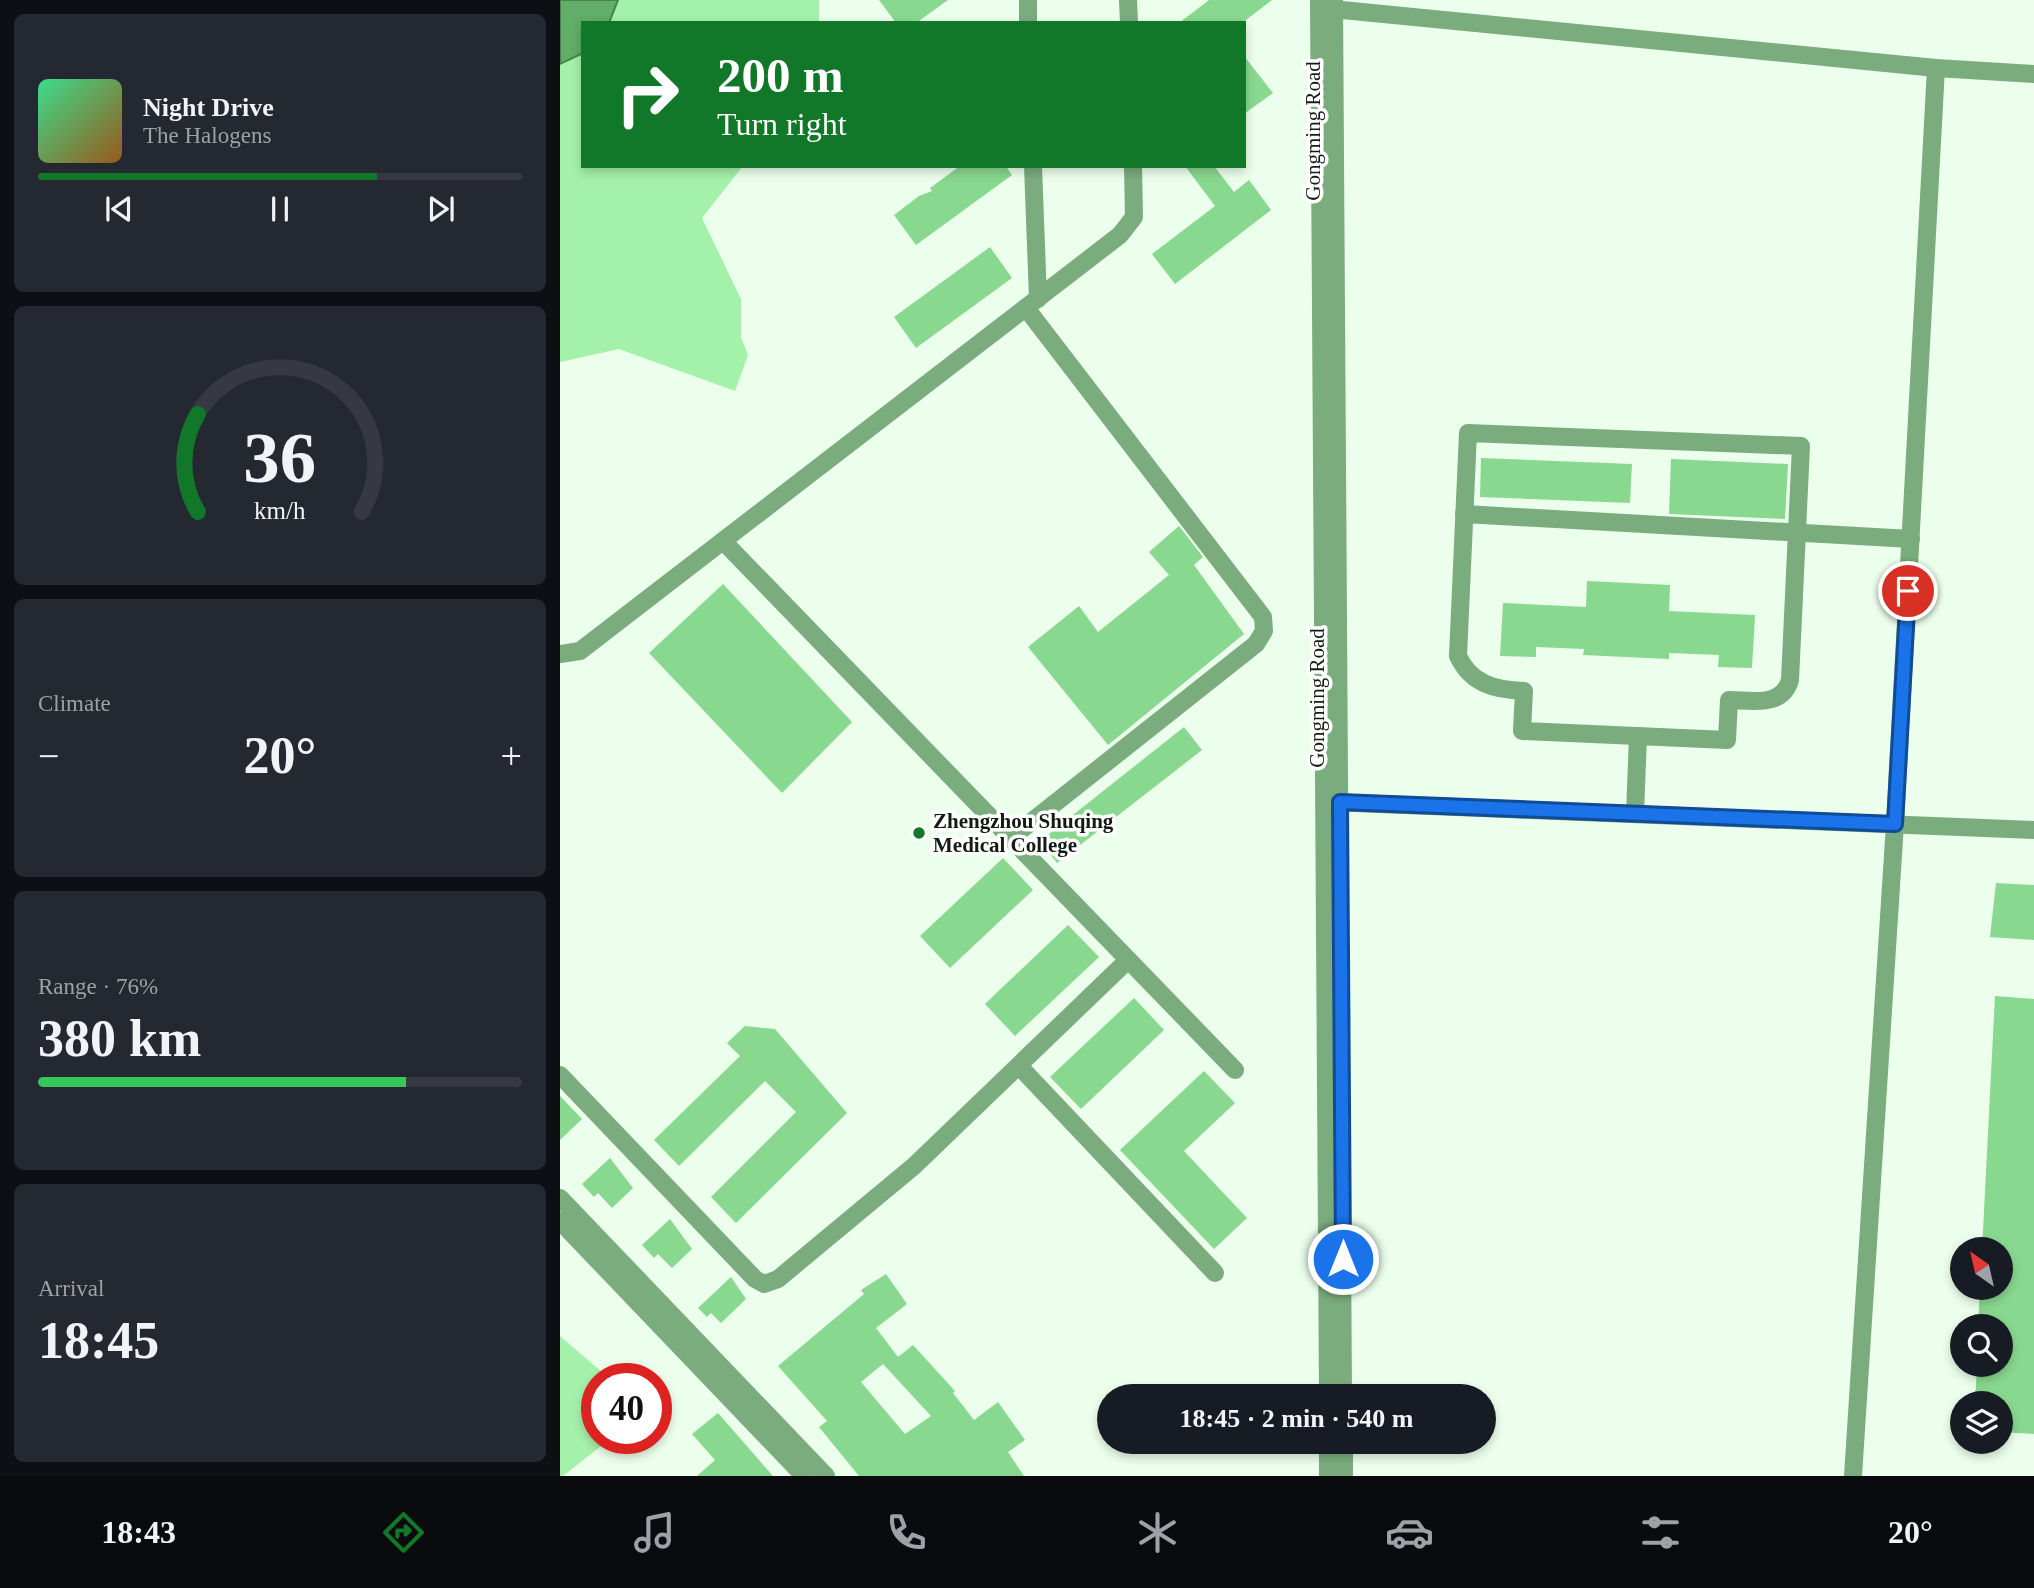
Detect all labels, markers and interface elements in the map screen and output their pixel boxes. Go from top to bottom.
text: 200 m [717,48,844,103]
icon: right [602,49,693,140]
street label: Gongming Road [1301,61,1325,201]
text: Night Drive [143,93,274,122]
text: Turn right [717,106,847,142]
text: The Halogens [143,123,271,148]
icon: previous [100,190,138,228]
icon: pause [261,190,299,228]
icon: next [422,190,460,228]
text: 36 [244,417,316,498]
text: km/h [254,496,306,523]
pin [1878,561,1938,621]
icon: arrive [1889,572,1927,610]
street label: Gongming Road [1305,628,1329,768]
text: Climate [38,691,111,716]
text: 20° [244,727,316,784]
text: − [38,735,59,777]
text: + [501,735,522,777]
place label: Zhengzhou Shuqing Medical College [933,809,1114,857]
marker: Zhengzhou Shuqing Medical College [911,825,927,841]
text: Range · 76% [38,974,158,999]
text: 380 km [38,1010,201,1067]
position arrow [1306,1222,1380,1296]
north arrow [1950,1237,2012,1300]
map controls [1950,1237,2013,1454]
text: Arrival [38,1276,104,1301]
text: 18:45 [38,1312,159,1369]
button: search [1950,1314,2013,1377]
speed limit sign: 40 [581,1363,672,1454]
button: layers [1950,1391,2013,1454]
text: 18:45 · 2 min · 540 m [1180,1404,1414,1433]
icon: directions [379,1508,428,1557]
icon: music [630,1508,679,1557]
icon: phone [882,1508,931,1557]
icon: climate [1133,1508,1182,1557]
icon: car [1385,1508,1434,1557]
icon: filters [1636,1508,1685,1557]
text: 18:43 [101,1514,176,1550]
text: 20° [1888,1514,1933,1550]

